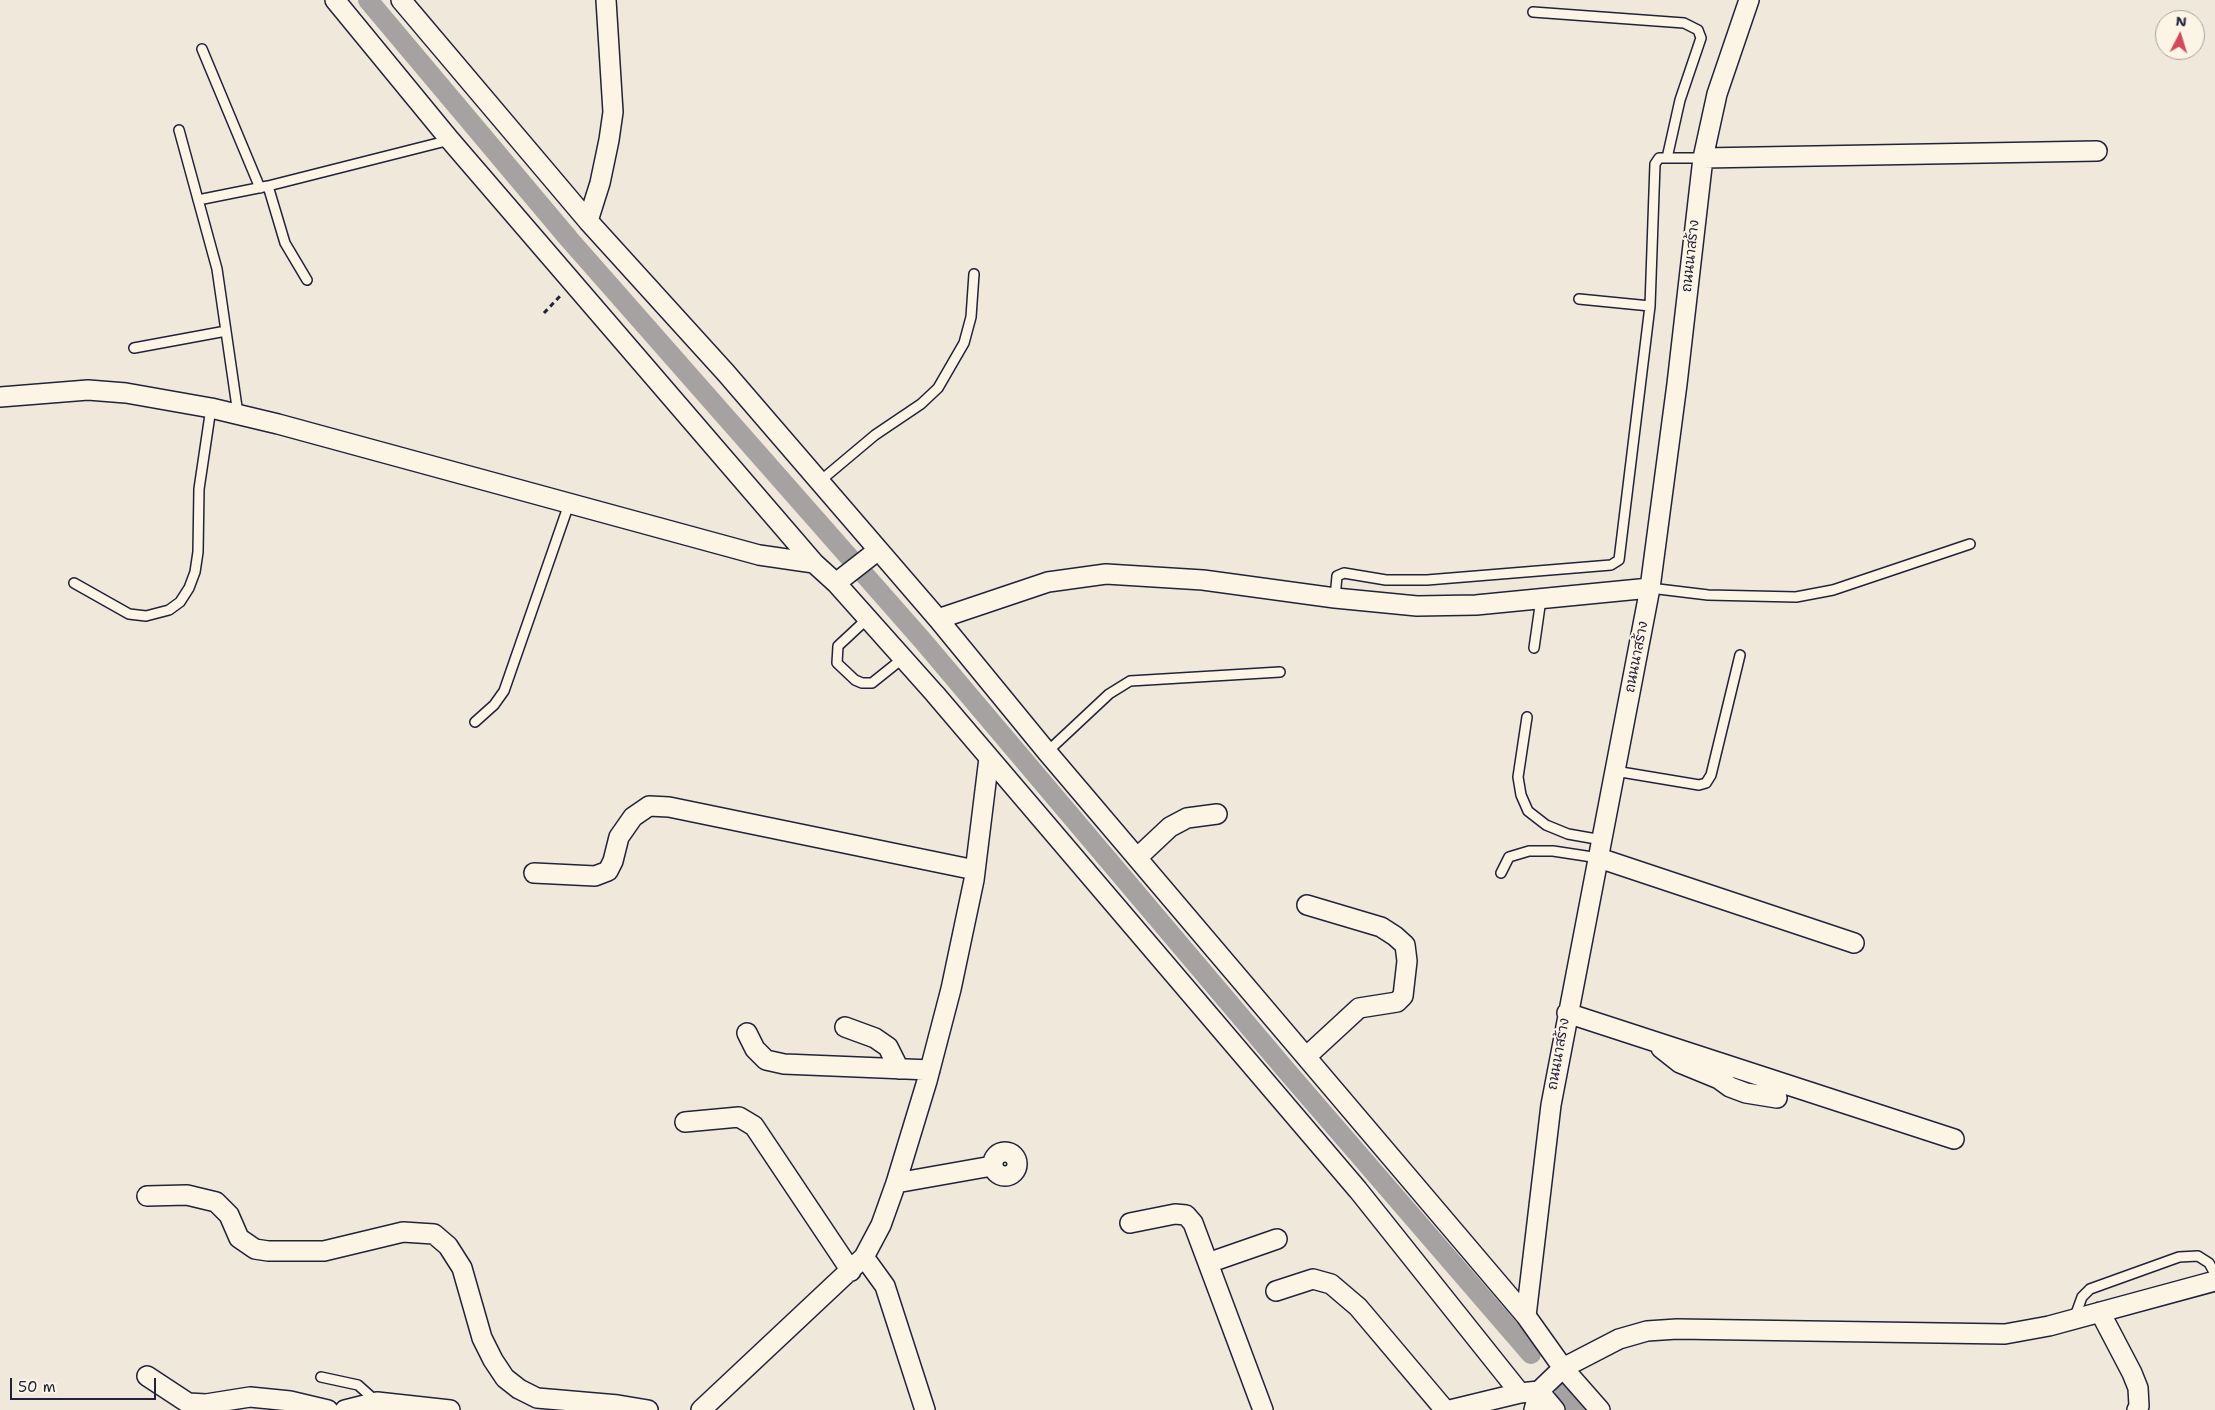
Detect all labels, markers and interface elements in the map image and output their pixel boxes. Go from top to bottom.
north arrow [2155,10,2205,60]
text: N [2175,12,2188,31]
street label: ถนนนาสร้าง [1679,219,1703,293]
street label: ถนนนาสร้าง [1622,620,1652,694]
street label: ถนนนาสร้าง [1544,1017,1574,1091]
scale bar [12,1368,159,1400]
text: 50 m [18,1377,56,1397]

